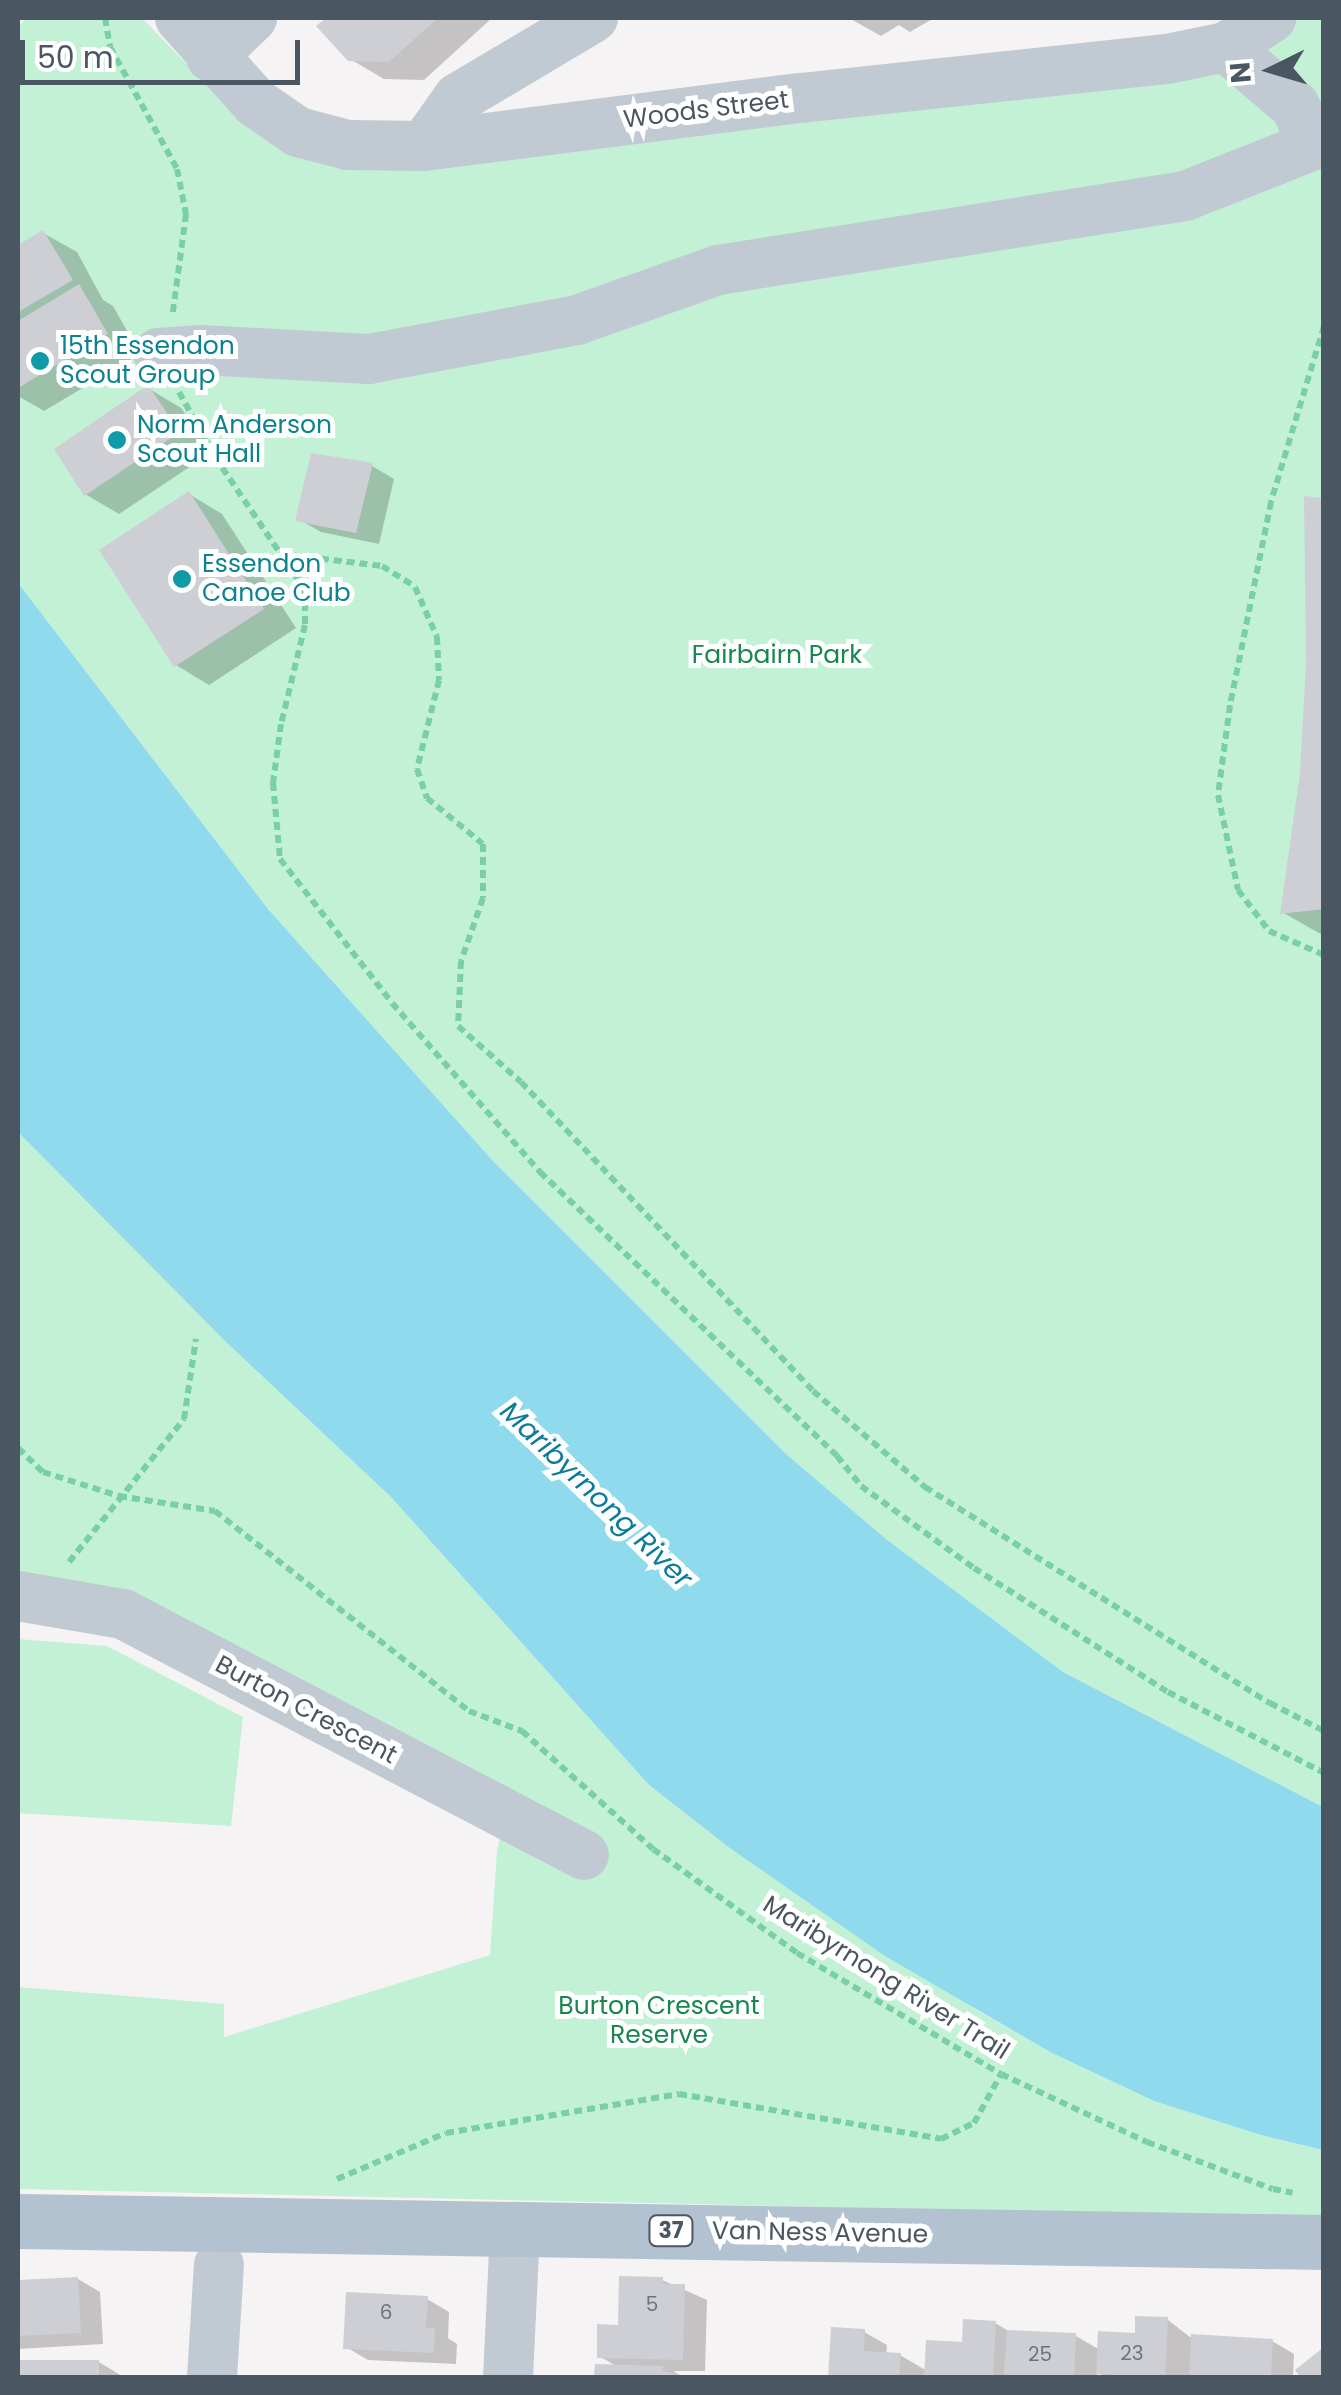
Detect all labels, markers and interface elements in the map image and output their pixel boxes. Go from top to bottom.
scale bar [25,20,305,82]
north arrow [1221,20,1321,120]
text: 50 m [37,36,114,79]
text: N [1220,60,1261,85]
street label: Woods Street [622,85,790,135]
place label: 15th Essendon Scout Group [60,332,235,391]
marker: 15th Essendon Scout Group [29,350,51,372]
place label: Norm Anderson Scout Hall [137,411,332,470]
marker: Norm Anderson Scout Hall [106,429,128,451]
place label: Essendon Canoe Club [202,550,351,609]
marker: Essendon Canoe Club [171,568,193,590]
park label: Fairbairn Park [692,640,862,670]
water label: Maribyrnong River [493,1395,699,1595]
street label: Burton Crescent [210,1649,402,1771]
street label: Maribyrnong River Trail [757,1890,1015,2066]
park label: Burton Crescent Reserve [558,1992,760,2051]
road number: 37 [646,2214,696,2248]
street label: Van Ness Avenue [712,2216,928,2250]
house number: 5 [646,2292,658,2316]
house number: 6 [380,2300,392,2324]
house number: 23 [1120,2341,1144,2365]
house number: 25 [1028,2342,1052,2366]

